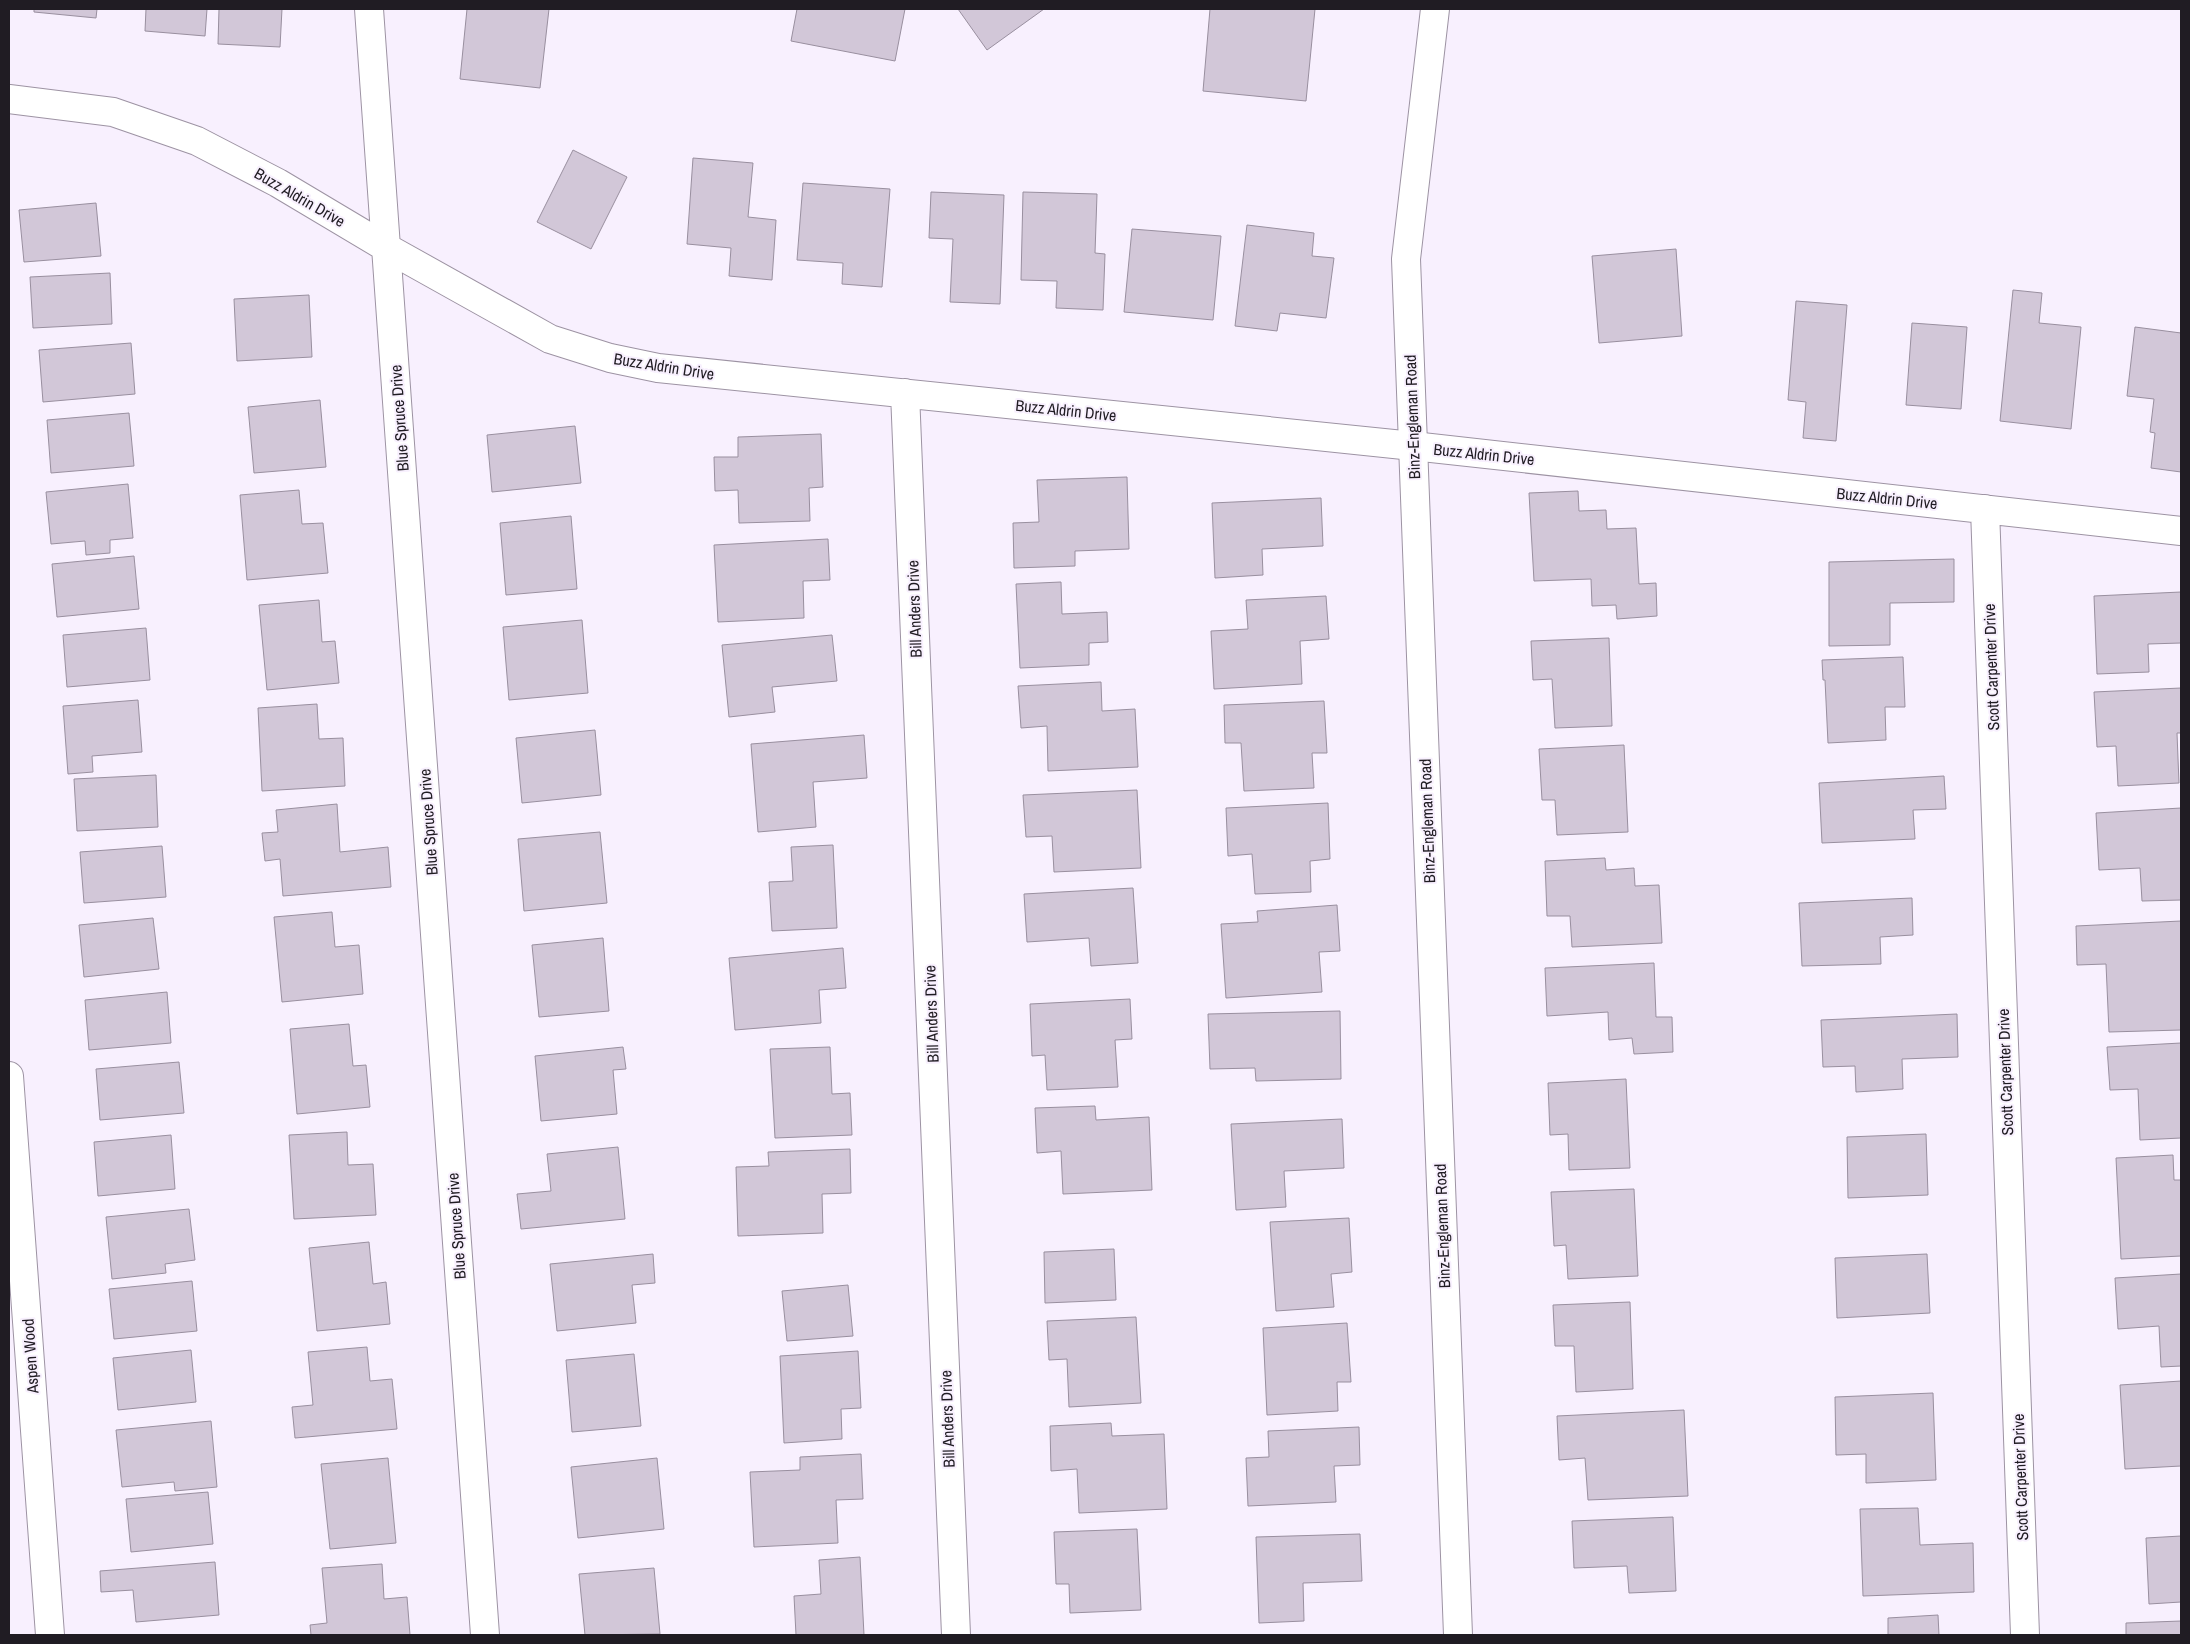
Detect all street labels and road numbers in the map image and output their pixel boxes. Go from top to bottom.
street label: Buzz Aldrin Drive [251,162,349,232]
street label: Buzz Aldrin Drive [612,347,716,385]
street label: Binz-Engleman Road [1399,354,1425,480]
street label: Blue Spruce Drive [384,364,414,472]
street label: Buzz Aldrin Drive [1014,394,1118,426]
street label: Buzz Aldrin Drive [1432,438,1536,470]
street label: Buzz Aldrin Drive [1835,482,1939,514]
street label: Bill Anders Drive [901,560,927,658]
street label: Scott Carpenter Drive [1978,603,2004,731]
street label: Binz-Engleman Road [1414,758,1440,884]
street label: Blue Spruce Drive [413,768,443,876]
street label: Bill Anders Drive [918,965,944,1063]
street label: Scott Carpenter Drive [1992,1008,2018,1136]
street label: Binz-Engleman Road [1429,1163,1455,1289]
street label: Blue Spruce Drive [441,1172,471,1280]
street label: Aspen Wood [16,1318,44,1395]
street label: Bill Anders Drive [934,1370,960,1468]
street label: Scott Carpenter Drive [2007,1413,2033,1541]

